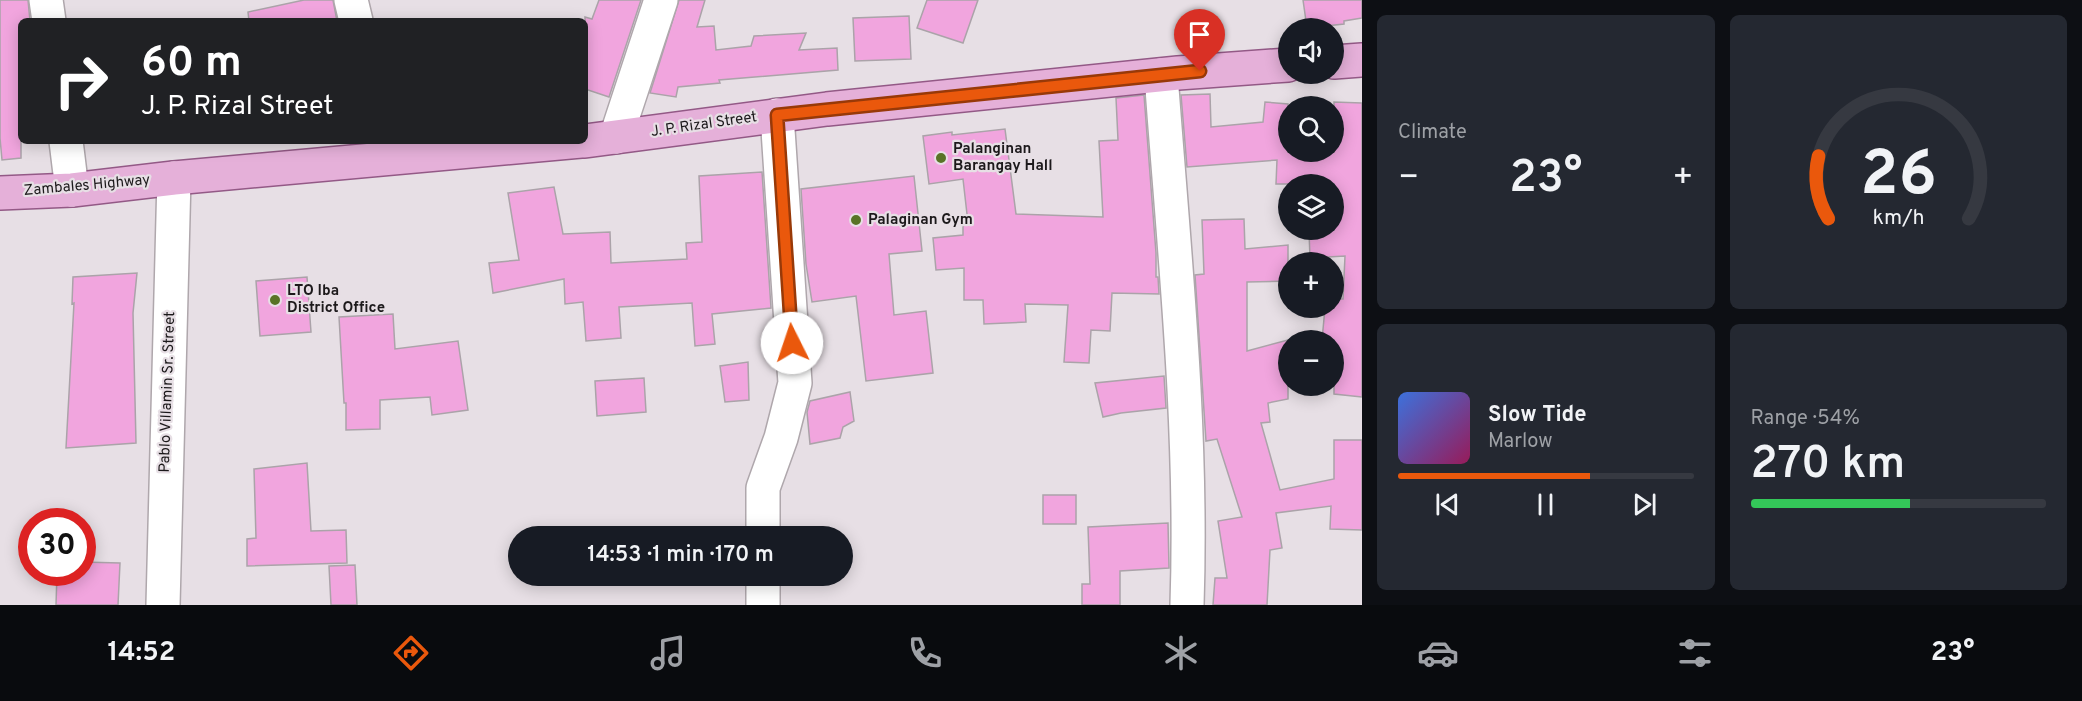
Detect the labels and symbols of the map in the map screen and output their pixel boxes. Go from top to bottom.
pin [1174,9,1225,71]
street label: J. P. Rizal Street [650,108,758,142]
place label: Palanginan Barangay Hall [953,140,1053,176]
marker: Palanginan Barangay Hall [934,151,948,165]
street label: Zambales Highway [23,171,151,201]
place label: Palaginan Gym [868,211,973,230]
marker: Palaginan Gym [849,213,863,227]
place label: LTO Iba District Office [287,282,385,318]
marker: LTO Iba District Office [268,293,282,307]
street label: Pablo Villamin Sr. Street [156,311,180,473]
position arrow [760,311,824,375]
speed limit sign: 30 [18,508,96,586]

